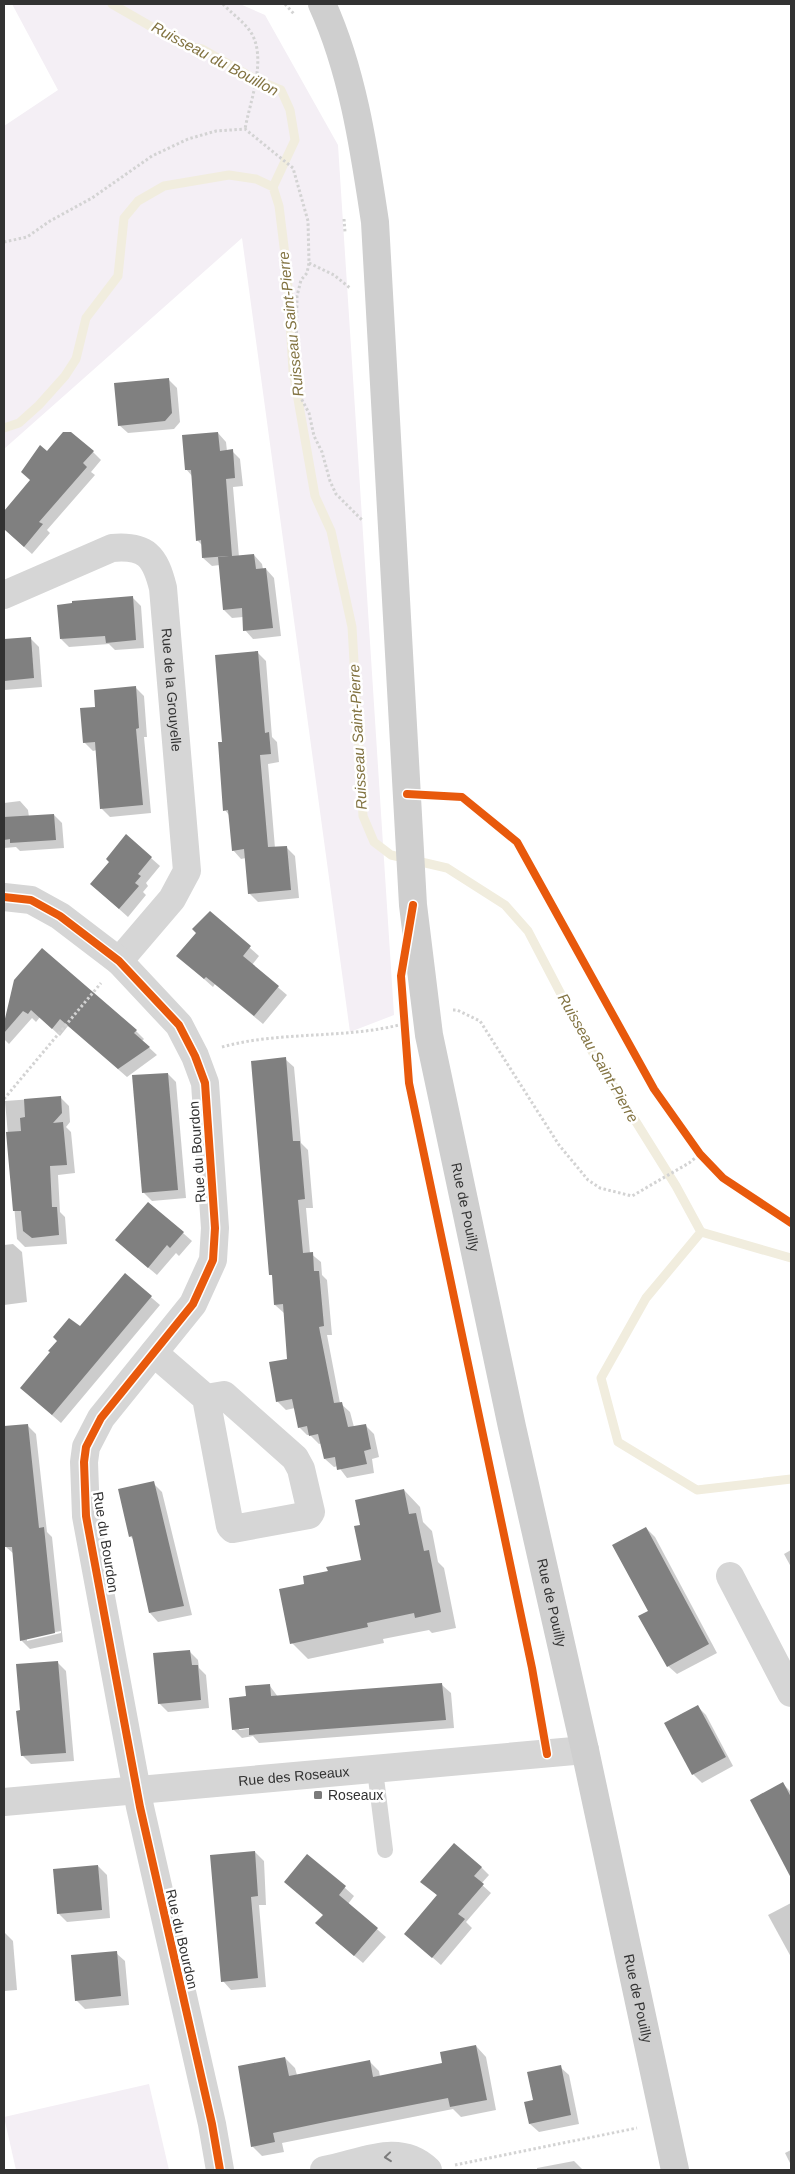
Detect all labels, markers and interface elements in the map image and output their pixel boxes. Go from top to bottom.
water label: Ruisseau du Bouillon [149,18,281,99]
water label: Ruisseau Saint-Pierre [274,251,307,397]
street label: Rue de la Grouyelle [158,627,185,752]
water label: Ruisseau Saint-Pierre [345,664,370,810]
water label: Ruisseau Saint-Pierre [555,990,642,1125]
street label: Rue du Bourdon [185,1101,209,1203]
street label: Rue de Pouilly [448,1161,483,1253]
street label: Rue du Bourdon [90,1490,122,1594]
street label: Rue de Pouilly [534,1557,569,1649]
street label: Rue des Roseaux [238,1763,350,1789]
place label: Roseaux [328,1787,383,1803]
marker: Roseaux [312,1789,324,1801]
street label: Rue du Bourdon [163,1888,201,1990]
street label: Rue de Pouilly [621,1953,656,2044]
one-way arrow [383,2151,391,2162]

